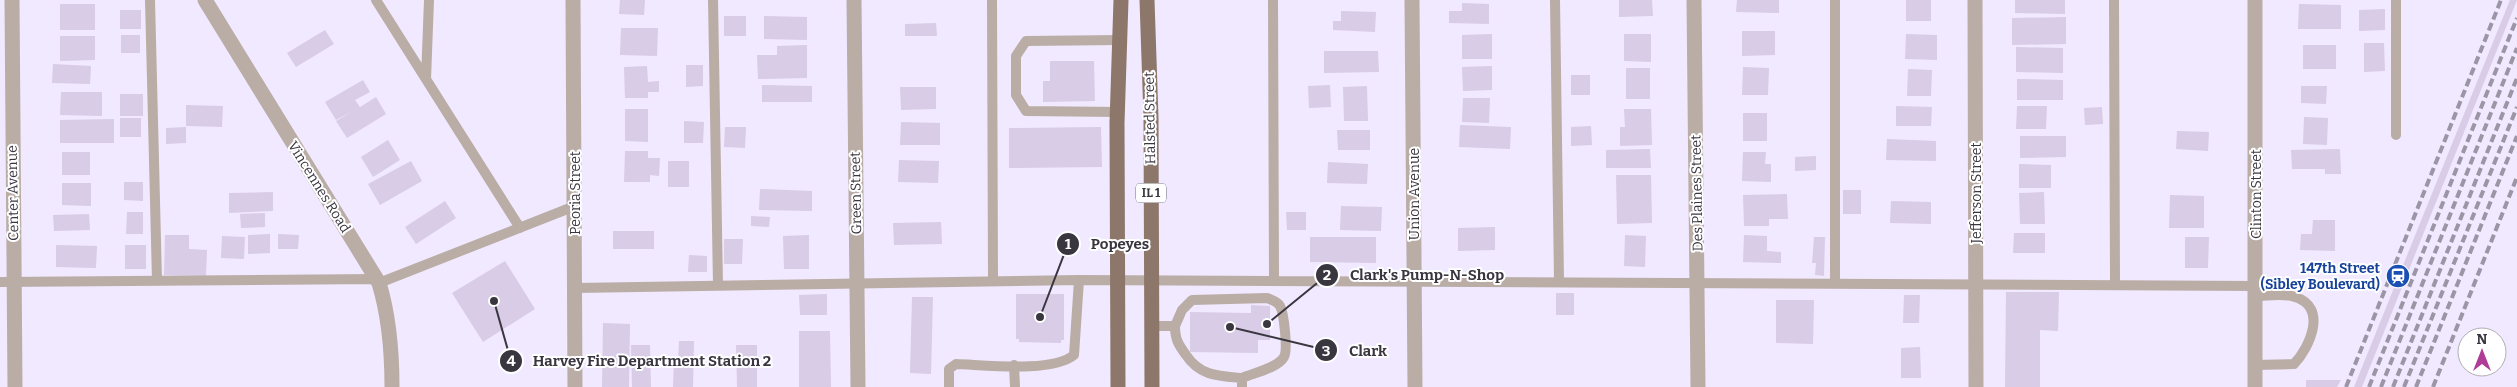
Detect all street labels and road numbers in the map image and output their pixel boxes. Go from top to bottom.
street label: Halsted Street [1141,72,1159,164]
street label: Des Plaines Street [1687,135,1707,251]
street label: Vincennes Road [284,138,354,236]
street label: Jefferson Street [1968,142,1985,245]
street label: Center Avenue [4,145,22,241]
street label: Union Avenue [1406,148,1423,240]
street label: Clinton Street [2248,149,2265,239]
street label: Peoria Street [567,151,584,235]
street label: Green Street [847,152,865,234]
road number: IL 1 [1136,184,1166,202]

